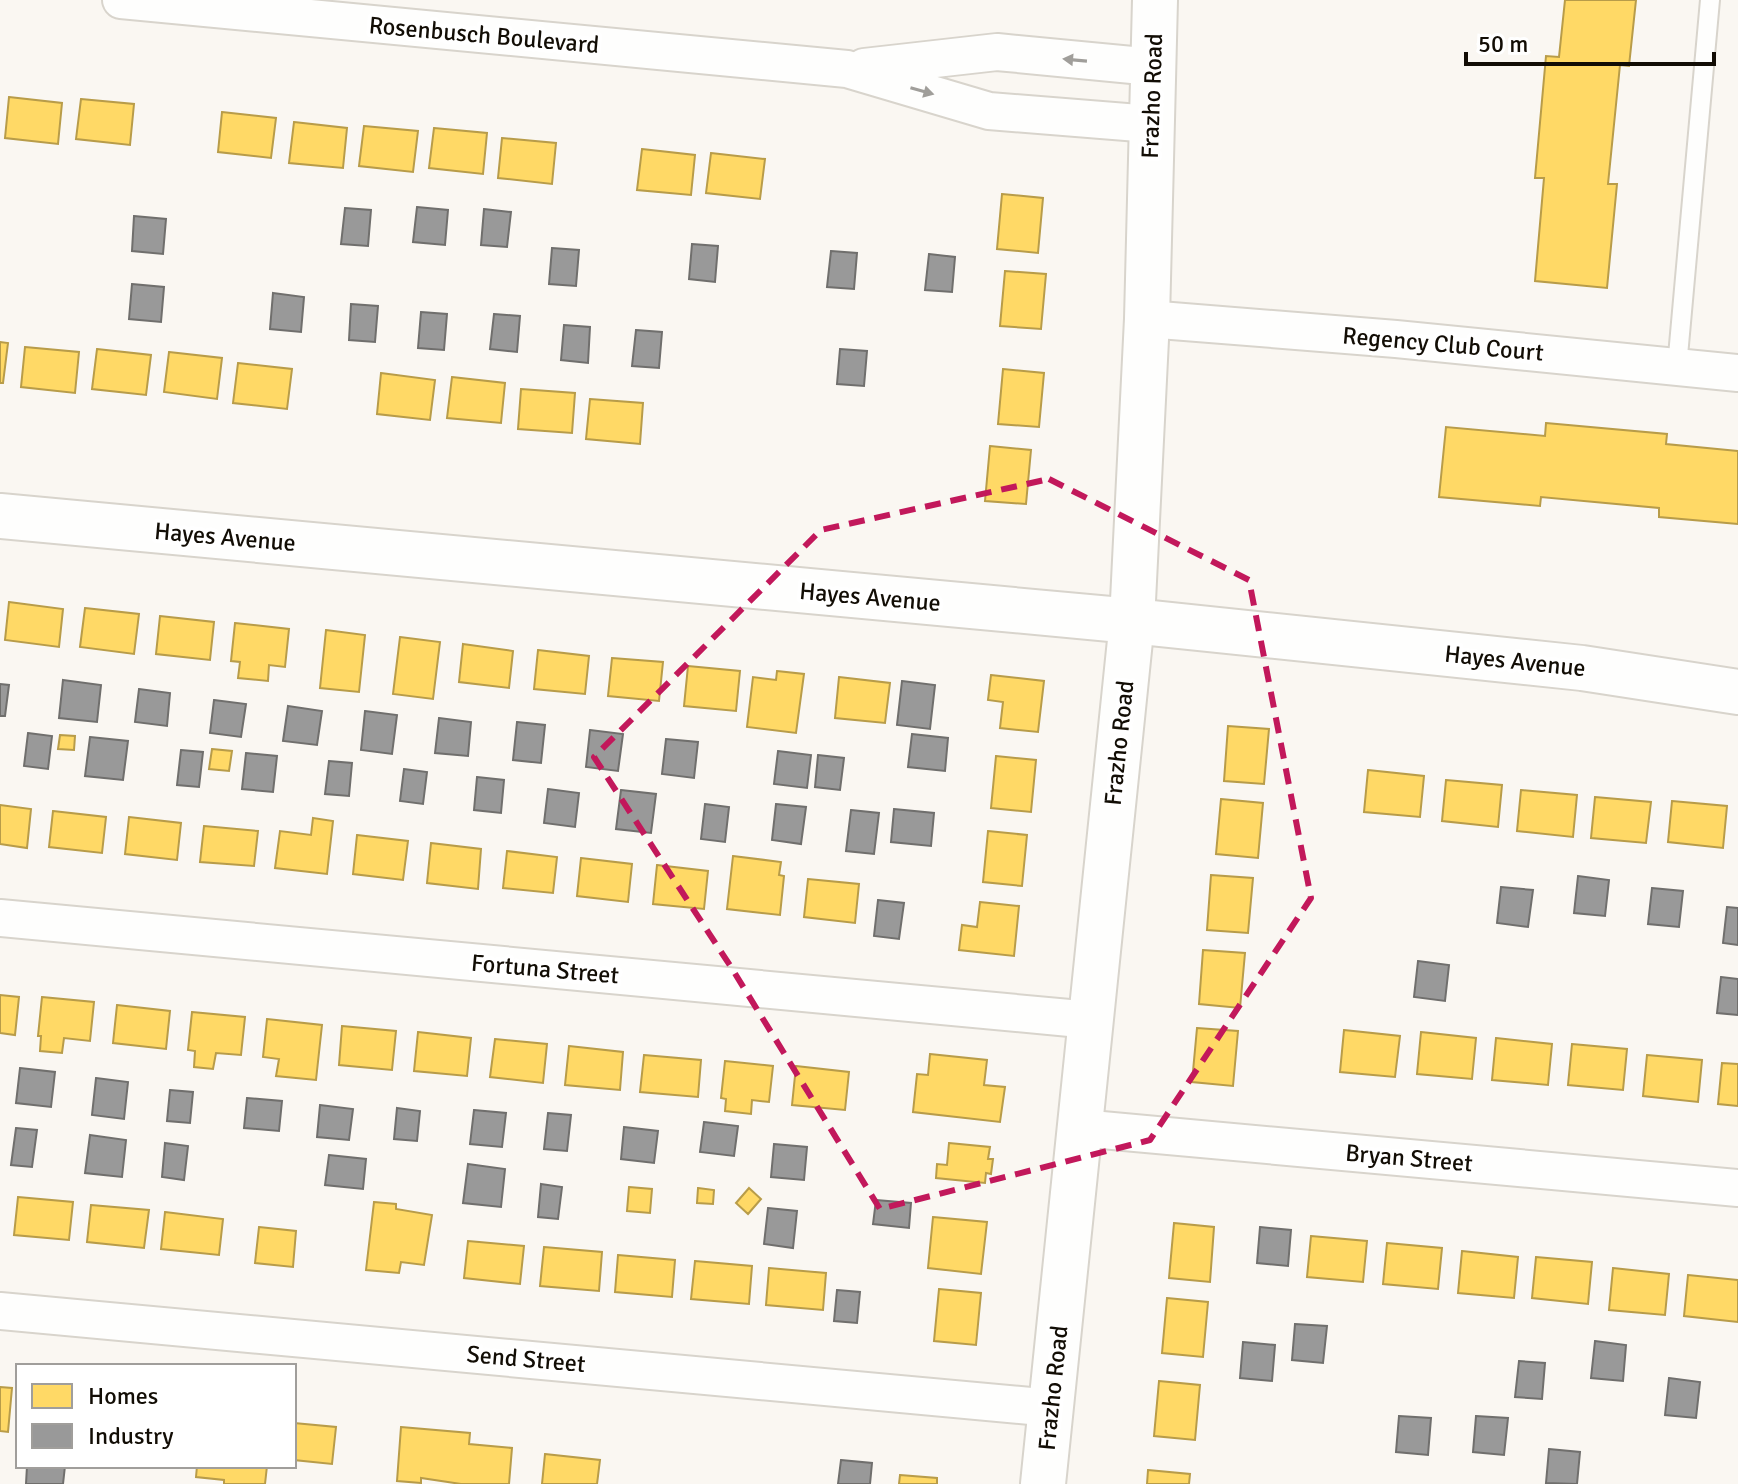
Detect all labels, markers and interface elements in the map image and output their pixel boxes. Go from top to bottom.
street label: Rosenbusch Boulevard [368,10,600,60]
scale bar [1466,16,1714,66]
text: 50 m [1478,29,1528,59]
street label: Frazho Road [1135,33,1169,159]
one-way arrow [1062,53,1087,66]
one-way arrow [910,85,934,98]
street label: Regency Club Court [1341,320,1545,368]
street label: Hayes Avenue [153,516,297,558]
street label: Hayes Avenue [798,576,942,618]
street label: Hayes Avenue [1443,639,1587,683]
street label: Frazho Road [1098,679,1140,807]
street label: Fortuna Street [470,948,620,990]
street label: Bryan Street [1344,1137,1474,1179]
street label: Frazho Road [1032,1324,1074,1452]
street label: Send Street [465,1339,587,1379]
legend [16,1364,296,1468]
text: Homes [88,1381,158,1411]
text: Industry [88,1421,174,1451]

